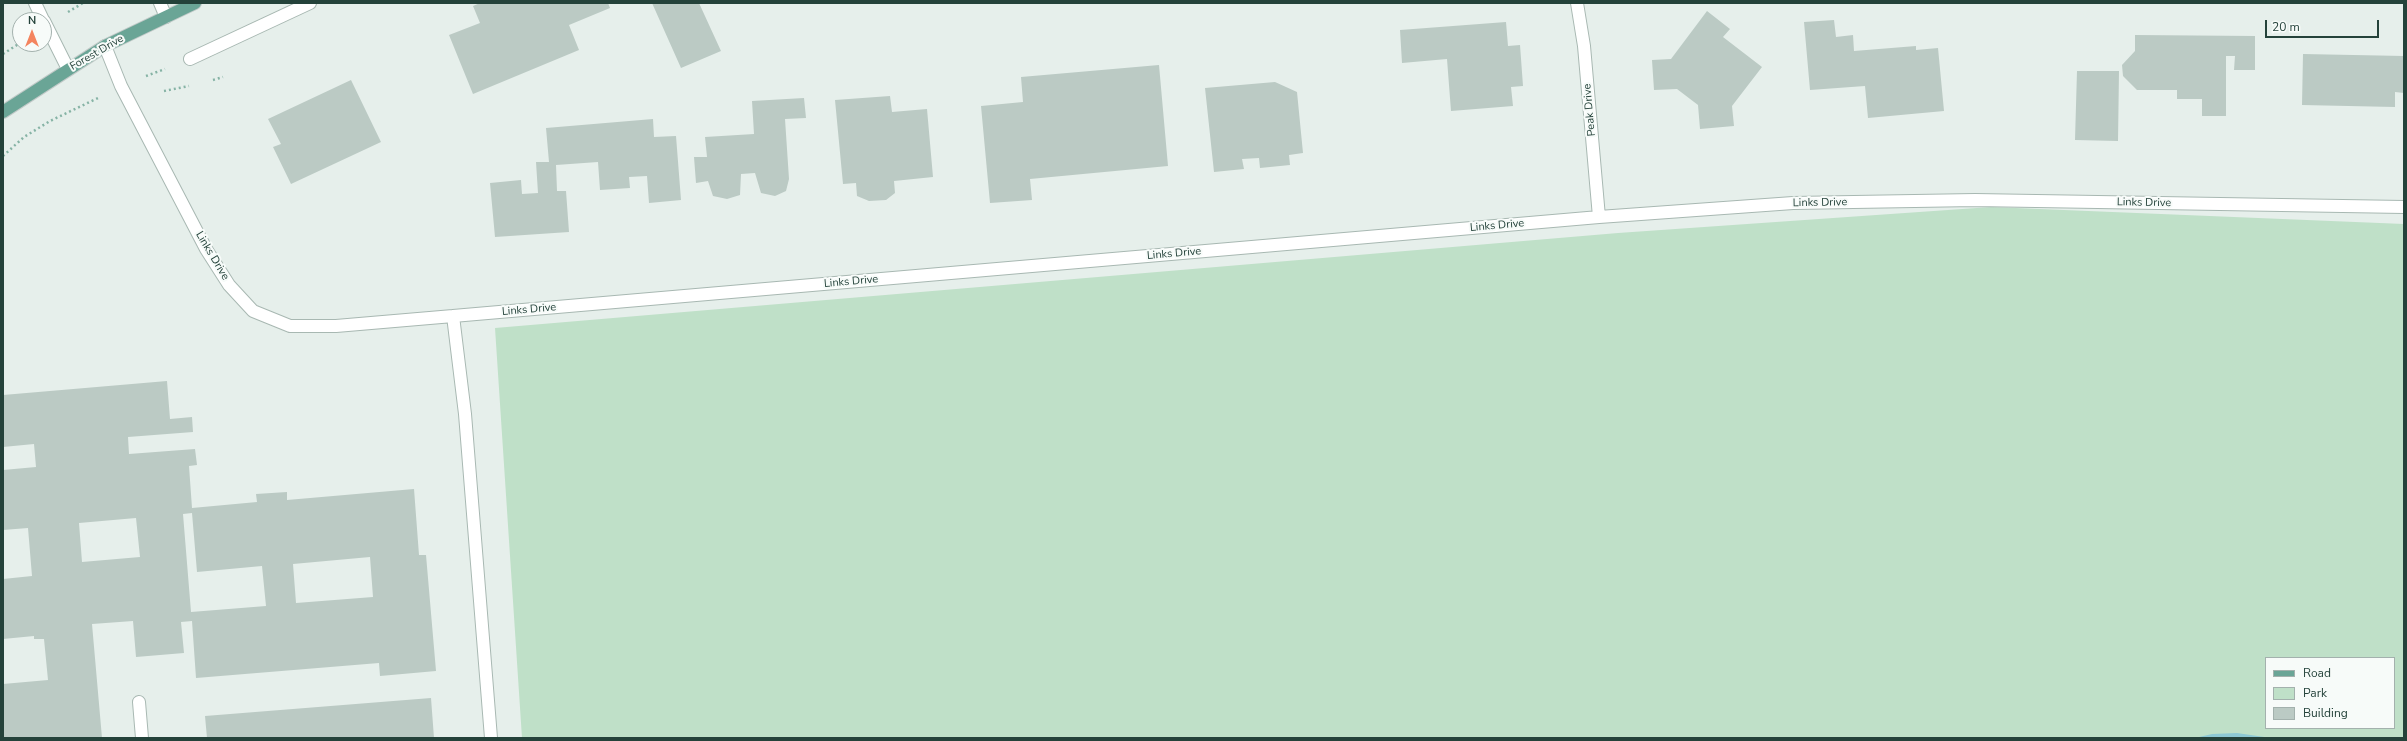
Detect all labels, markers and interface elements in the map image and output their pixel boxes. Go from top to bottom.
north arrow [12,12,52,52]
scale bar [2267,12,2381,38]
text: N [28,13,36,28]
text: 20 m [2272,19,2300,35]
street label: Forest Drive [68,32,126,74]
street label: Peak Drive [1581,83,1599,137]
street label: Links Drive [1793,196,1847,210]
street label: Links Drive [2117,196,2171,210]
street label: Links Drive [1469,217,1525,235]
street label: Links Drive [192,229,232,283]
street label: Links Drive [1146,245,1202,263]
street label: Links Drive [823,273,879,291]
street label: Links Drive [501,301,557,319]
legend [2265,657,2395,729]
text: Road [2303,665,2331,681]
text: Park [2303,685,2327,701]
text: Building [2303,705,2348,721]

